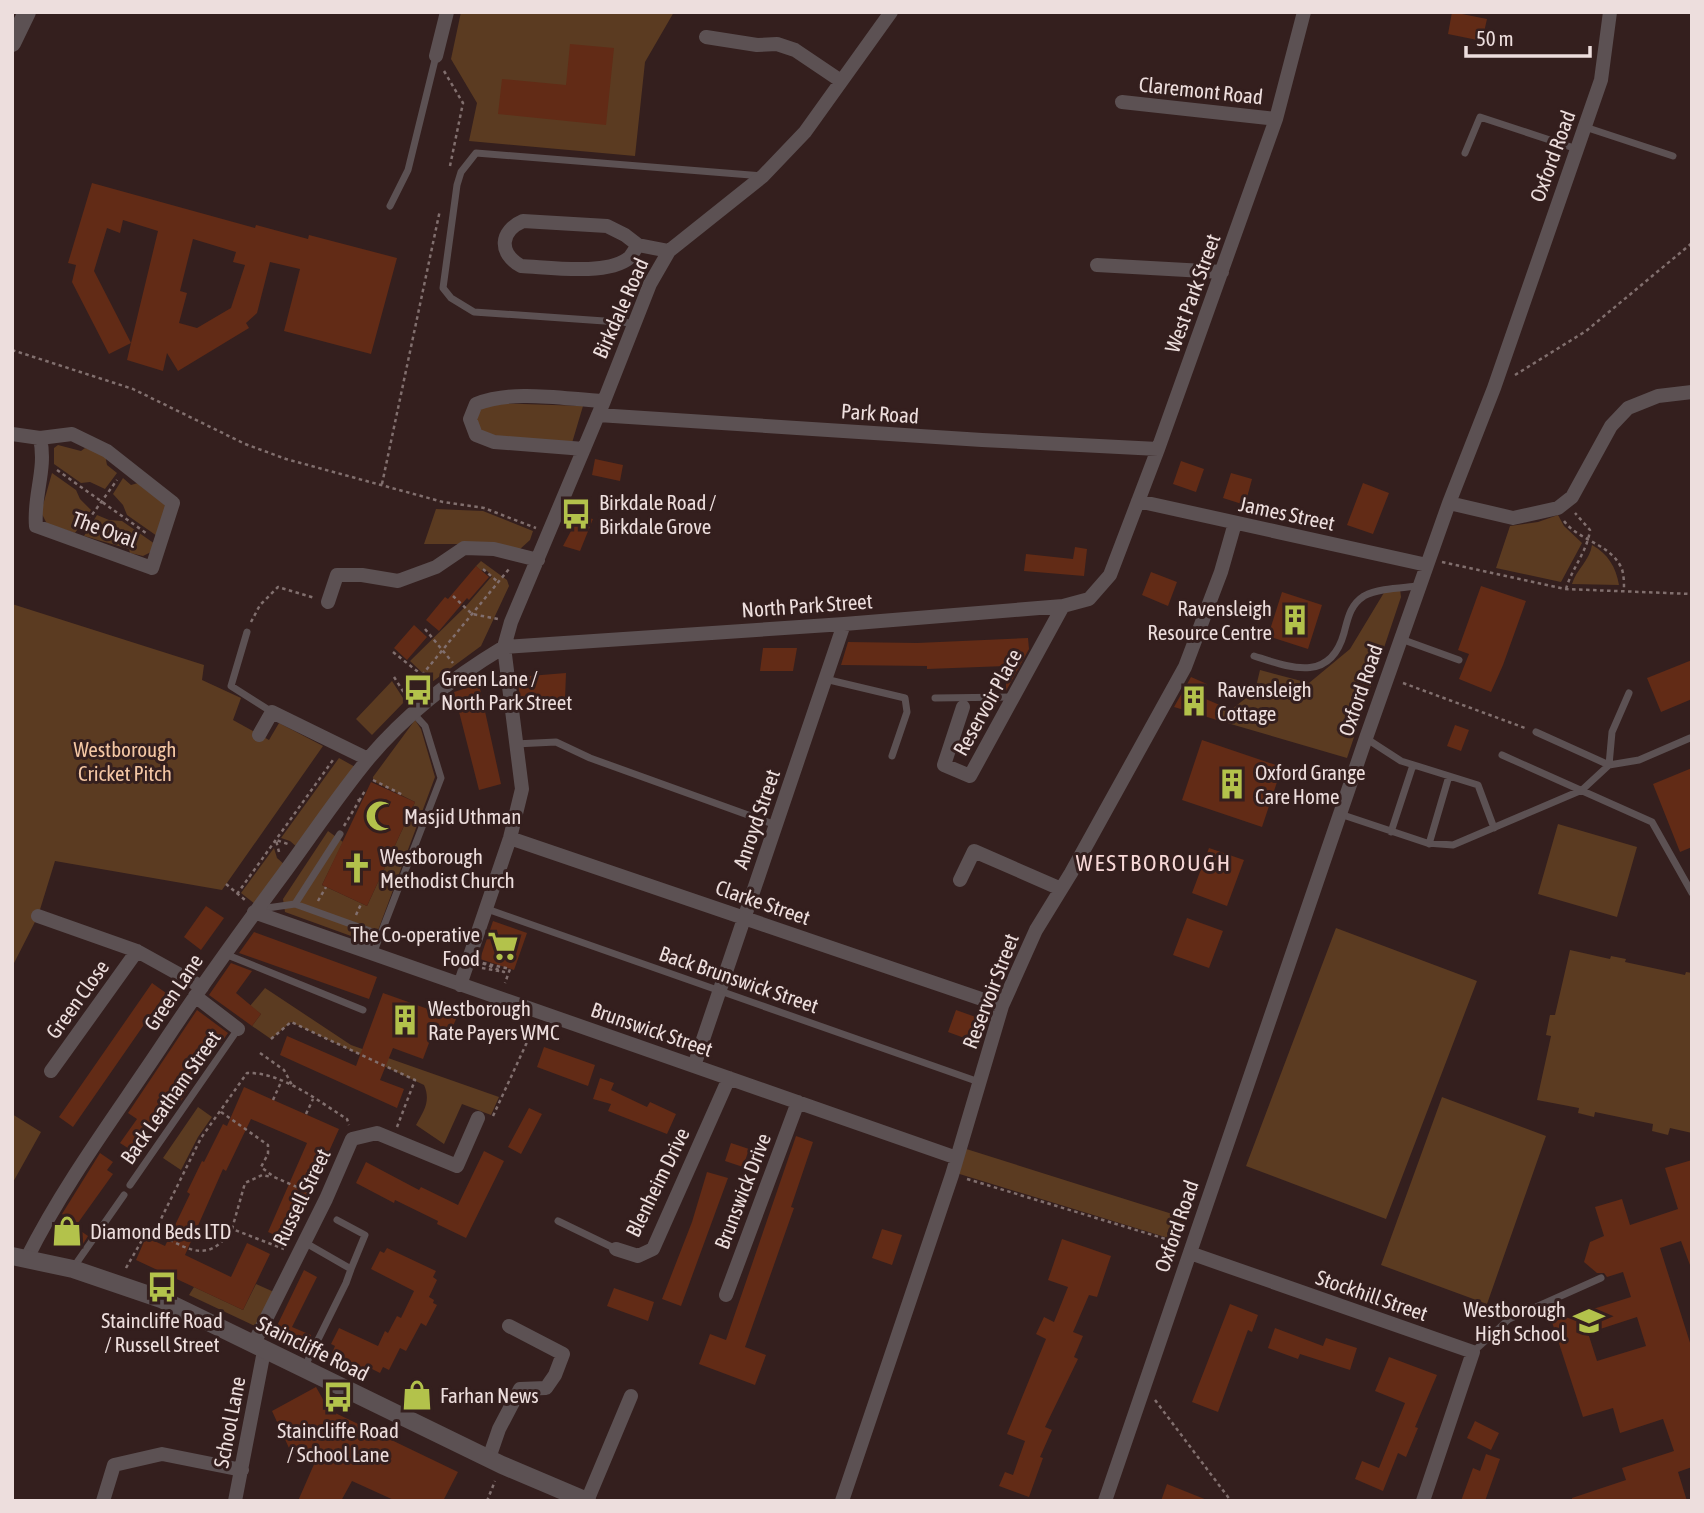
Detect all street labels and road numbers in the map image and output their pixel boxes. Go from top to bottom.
street label: Claremont Road [1138,72,1264,108]
street label: Oxford Road [1524,107,1580,205]
street label: West Park Street [1159,230,1225,356]
street label: Birkdale Road [587,254,653,362]
street label: Park Road [840,398,920,428]
street label: James Street [1237,491,1337,535]
street label: The Oval [69,506,141,552]
street label: North Park Street [741,588,873,622]
street label: Oxford Road [1333,641,1387,739]
street label: Reservoir Place [948,644,1026,760]
street label: Anroyd Street [728,766,784,872]
street label: Clarke Street [713,875,813,929]
street label: Reservoir Street [957,930,1023,1052]
street label: Back Brunswick Street [656,940,822,1018]
street label: Green Lane [139,949,207,1035]
street label: Green Close [41,955,113,1043]
street label: Brunswick Street [588,997,716,1061]
street label: Back Leatham Street [115,1026,225,1168]
street label: Blenheim Drive [620,1124,694,1240]
street label: Brunswick Drive [709,1130,775,1252]
street label: Russell Street [267,1145,335,1249]
street label: Oxford Road [1149,1177,1203,1275]
street label: Stockhill Street [1313,1265,1431,1325]
street label: Staincliffe Road [253,1311,373,1385]
street label: School Lane [208,1374,250,1470]

